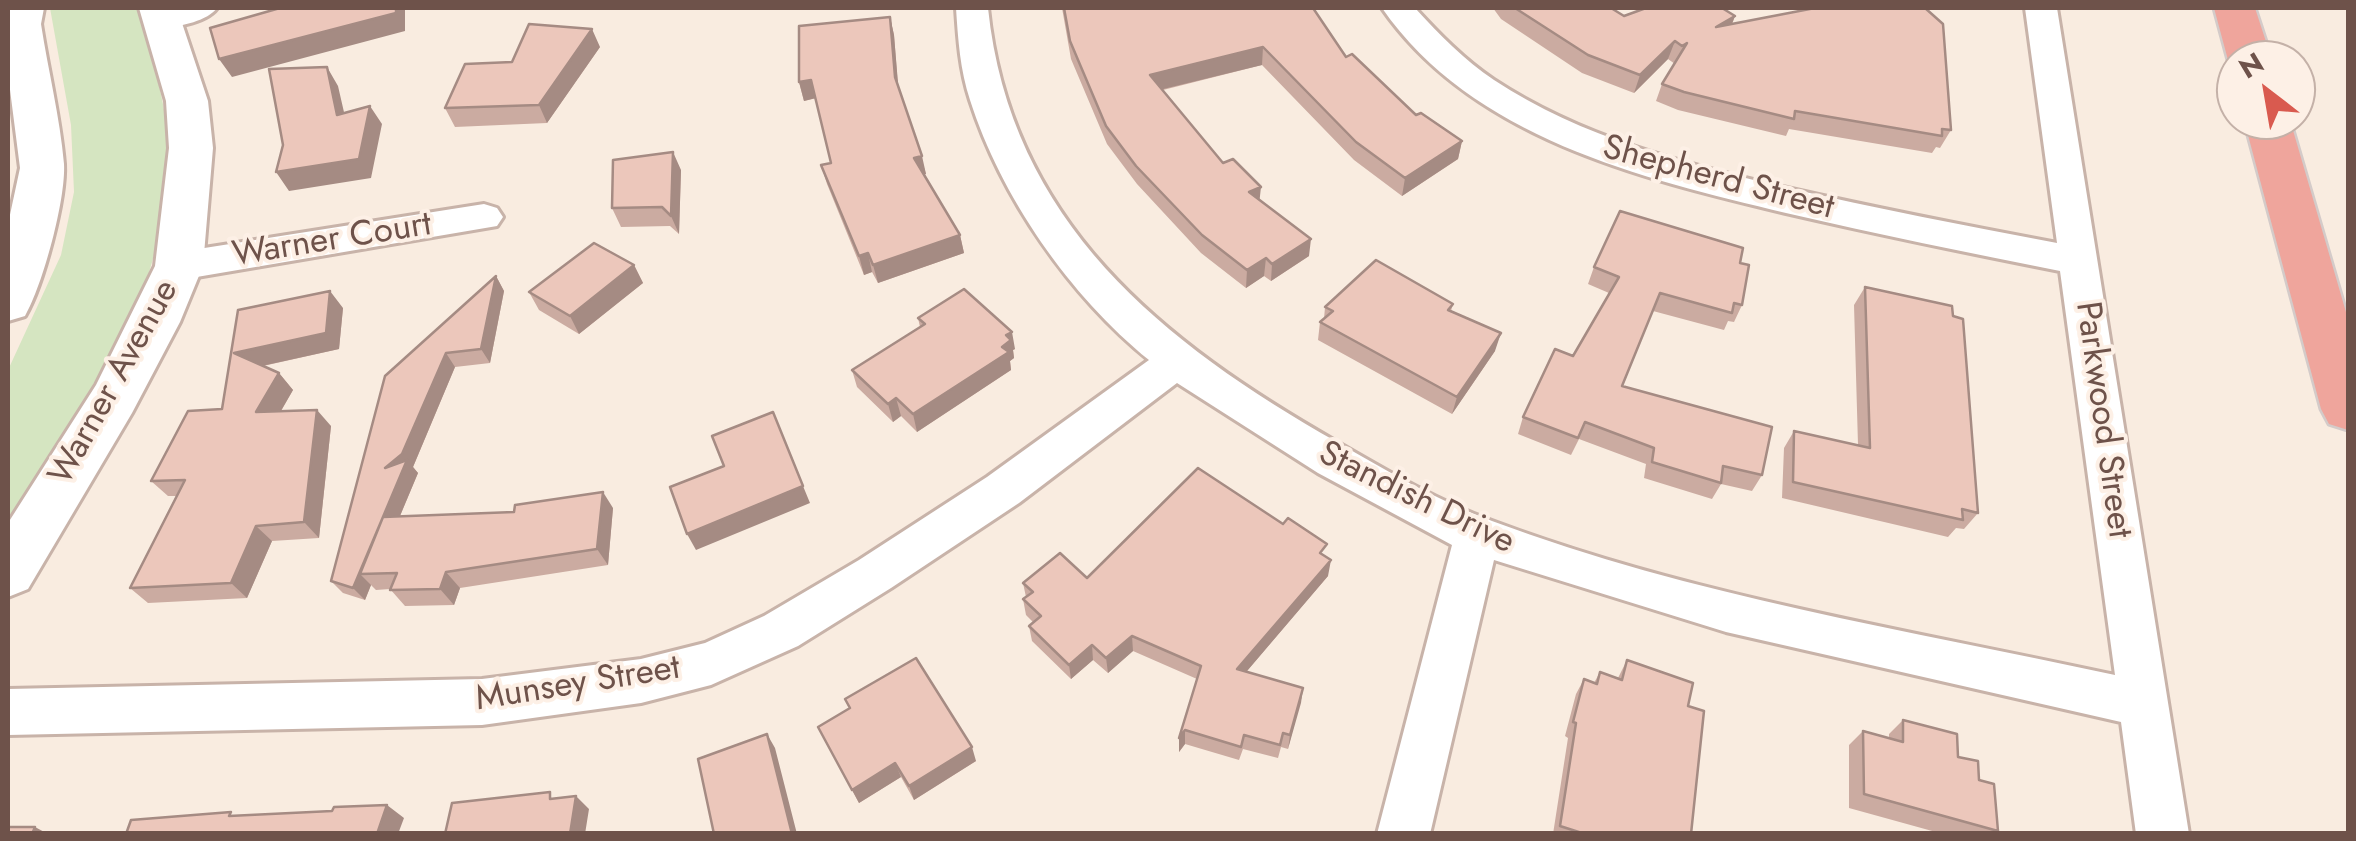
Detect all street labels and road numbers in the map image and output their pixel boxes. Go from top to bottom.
street label: Shepherd Street [1598,128,1838,230]
street label: Warner Court [230,205,434,277]
street label: Warner Avenue [41,273,189,493]
street label: Parkwood Street [2065,299,2139,541]
street label: Standish Drive [1311,434,1521,564]
street label: Munsey Street [473,648,683,722]

